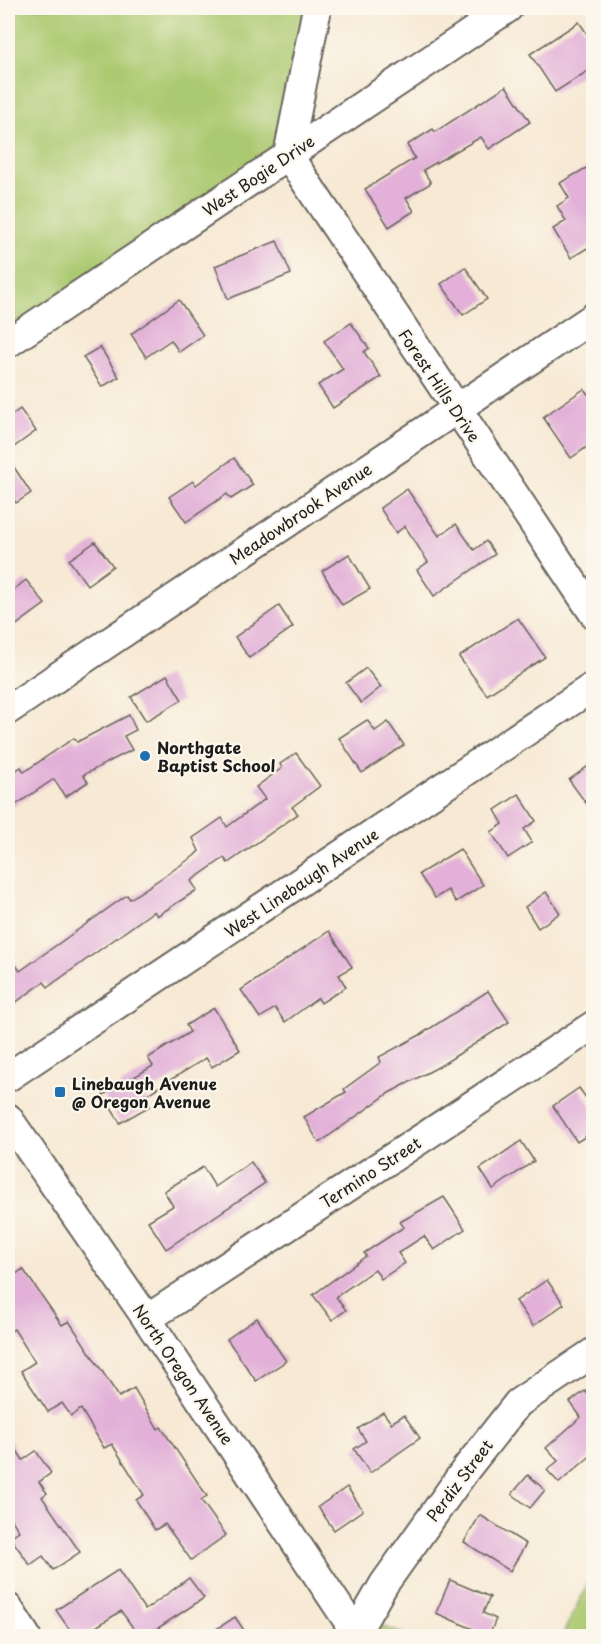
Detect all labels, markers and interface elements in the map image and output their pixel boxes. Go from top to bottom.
street label: West Bogie Drive [197,129,319,221]
street label: Forest Hills Drive [393,324,487,446]
street label: Meadowbrook Avenue [224,456,376,570]
place label: Northgate Baptist School [157,735,275,777]
marker: Northgate Baptist School [138,749,152,763]
street label: West Linebaugh Avenue [219,821,383,943]
place label: Linebaugh Avenue @ Oregon Avenue [72,1071,217,1113]
marker: Linebaugh Avenue @ Oregon Avenue [53,1085,67,1099]
street label: Termino Street [315,1130,426,1214]
street label: North Oregon Avenue [128,1299,240,1449]
street label: Perdiz Street [420,1434,498,1526]

